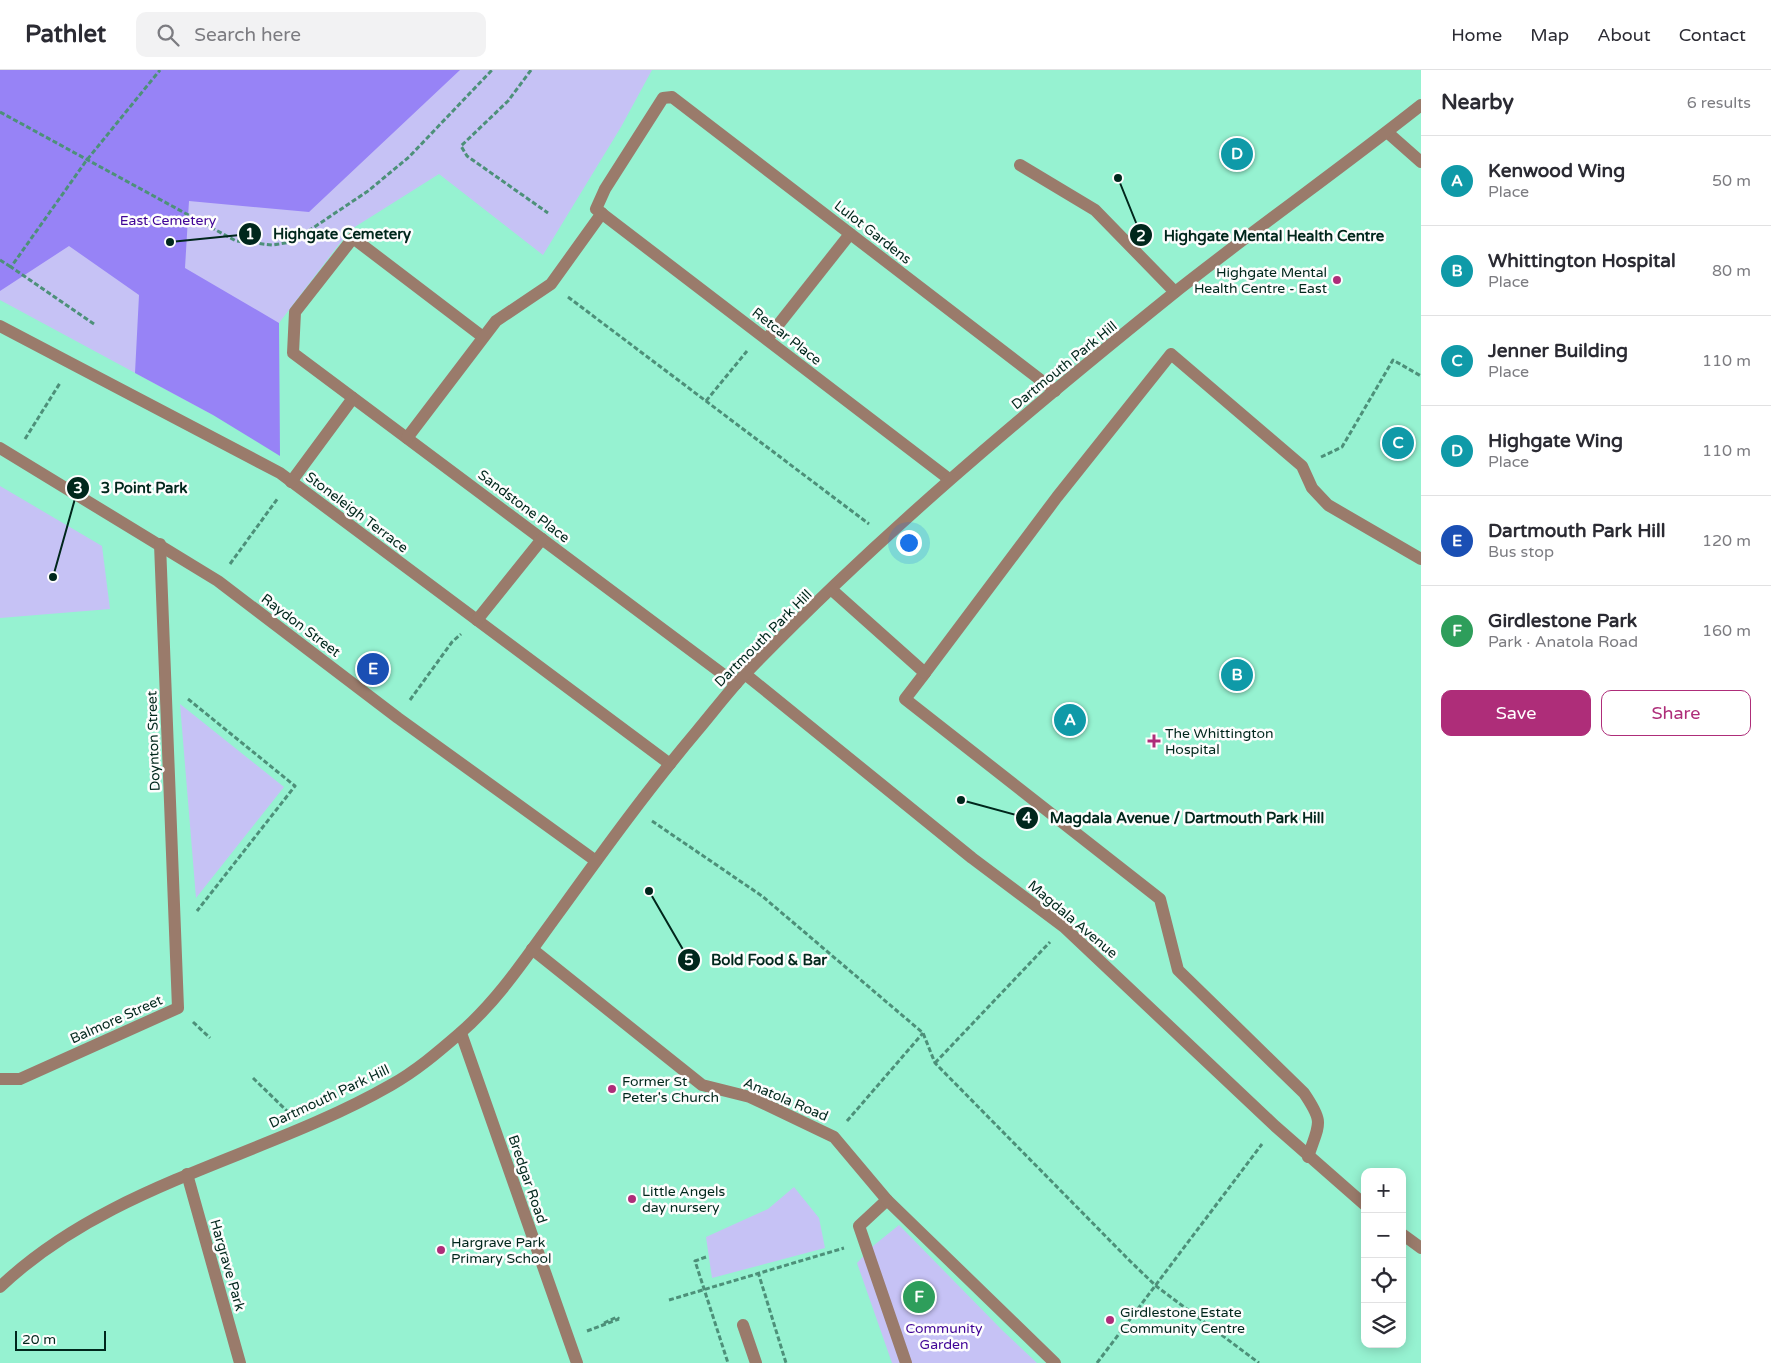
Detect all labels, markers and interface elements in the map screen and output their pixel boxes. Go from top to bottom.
search box [136,12,486,57]
text: Pathlet [25,20,106,49]
icon: search [154,21,182,49]
text: Search here [194,24,301,46]
text: Home [1451,24,1502,46]
text: Map [1530,24,1569,46]
text: About [1597,24,1651,46]
text: Contact [1679,24,1746,46]
text: Nearby [1441,90,1514,115]
text: 6 results [1687,93,1751,113]
pin: D [1221,135,1253,173]
text: Kenwood Wing [1488,160,1625,182]
text: A [1451,171,1463,191]
text: 50 m [1712,171,1751,191]
text: Place [1488,182,1529,202]
street label: Lulot Gardens [831,197,915,268]
park label: East Cemetery [120,212,217,229]
callout: Highgate Cemetery [238,219,421,249]
callout: Highgate Mental Health Centre [1129,220,1395,250]
text: 1 [245,225,255,243]
text: Highgate Cemetery [273,225,411,244]
text: 2 [1136,227,1146,245]
text: Highgate Mental Health Centre [1164,227,1385,246]
text: Whittington Hospital [1488,250,1676,272]
text: B [1451,261,1463,281]
text: 80 m [1712,261,1751,281]
place label: Highgate Mental Health Centre - East [1194,264,1328,297]
text: Place [1488,272,1529,292]
marker: Highgate Mental Health Centre - East [1331,274,1343,286]
street label: Retcar Place [749,304,825,369]
street label: Dartmouth Park Hill [1008,318,1120,413]
text: Jenner Building [1488,340,1628,362]
text: C [1451,351,1463,371]
text: 110 m [1702,351,1751,371]
text: Place [1488,362,1529,382]
pin: C [1382,424,1414,462]
text: Highgate Wing [1488,430,1623,452]
text: D [1451,441,1463,461]
text: 110 m [1702,441,1751,461]
text: Place [1488,452,1529,472]
street label: Sandstone Place [475,466,573,546]
street label: Stoneleigh Terrace [302,468,411,557]
callout: 3 Point Park [65,473,197,503]
text: 3 [73,479,83,497]
text: 3 Point Park [101,479,187,497]
text: Dartmouth Park Hill [1488,520,1666,542]
your location [896,530,922,556]
text: E [1452,531,1462,551]
text: 120 m [1702,531,1751,551]
text: Bus stop [1488,542,1554,562]
street label: Dartmouth Park Hill [711,586,816,691]
street label: Raydon Street [258,590,344,661]
text: Girdlestone Park [1488,610,1637,632]
text: F [1452,621,1462,641]
text: 160 m [1702,621,1751,641]
text: Park · Anatola Road [1488,632,1638,652]
pin: E [357,650,389,688]
pin: B [1221,656,1253,694]
street label: Doynton Street [143,690,164,791]
button: Save [1441,690,1591,736]
button: Share [1601,690,1751,736]
pin: A [1054,701,1086,739]
place label: The Whittington Hospital [1165,725,1274,758]
marker: The Whittington Hospital [1147,734,1161,748]
callout: Magdala Avenue / Dartmouth Park Hill [1015,803,1335,833]
text: 4 [1022,809,1032,827]
text: Magdala Avenue / Dartmouth Park Hill [1050,809,1324,828]
street label: Magdala Avenue [1024,877,1121,962]
callout: Bold Food & Bar [676,945,837,975]
text: 5 [684,951,694,969]
text: Bold Food & Bar [711,951,827,969]
street label: Balmore Street [67,991,166,1047]
street label: Dartmouth Park Hill [266,1061,392,1132]
place label: Former St Peter's Church [622,1073,719,1106]
street label: Anatola Road [741,1074,831,1125]
marker: Former St Peter's Church [606,1083,618,1095]
street label: Bredgar Road [504,1133,551,1226]
map controls [1361,1168,1406,1348]
button: + [1361,1168,1406,1213]
place label: Little Angels day nursery [642,1183,725,1216]
marker: Little Angels day nursery [626,1193,638,1205]
button: − [1361,1213,1406,1258]
street label: Hargrave Park [206,1217,249,1313]
place label: Hargrave Park Primary School [451,1234,552,1267]
marker: Hargrave Park Primary School [435,1244,447,1256]
button: locate [1361,1258,1406,1303]
pin: F [903,1278,935,1316]
button: layers [1361,1303,1406,1348]
place label: Girdlestone Estate Community Centre [1120,1304,1245,1337]
marker: Girdlestone Estate Community Centre [1104,1314,1116,1326]
park label: Community Garden [906,1320,983,1353]
scale bar [15,1328,106,1351]
text: 20 m [22,1331,56,1348]

